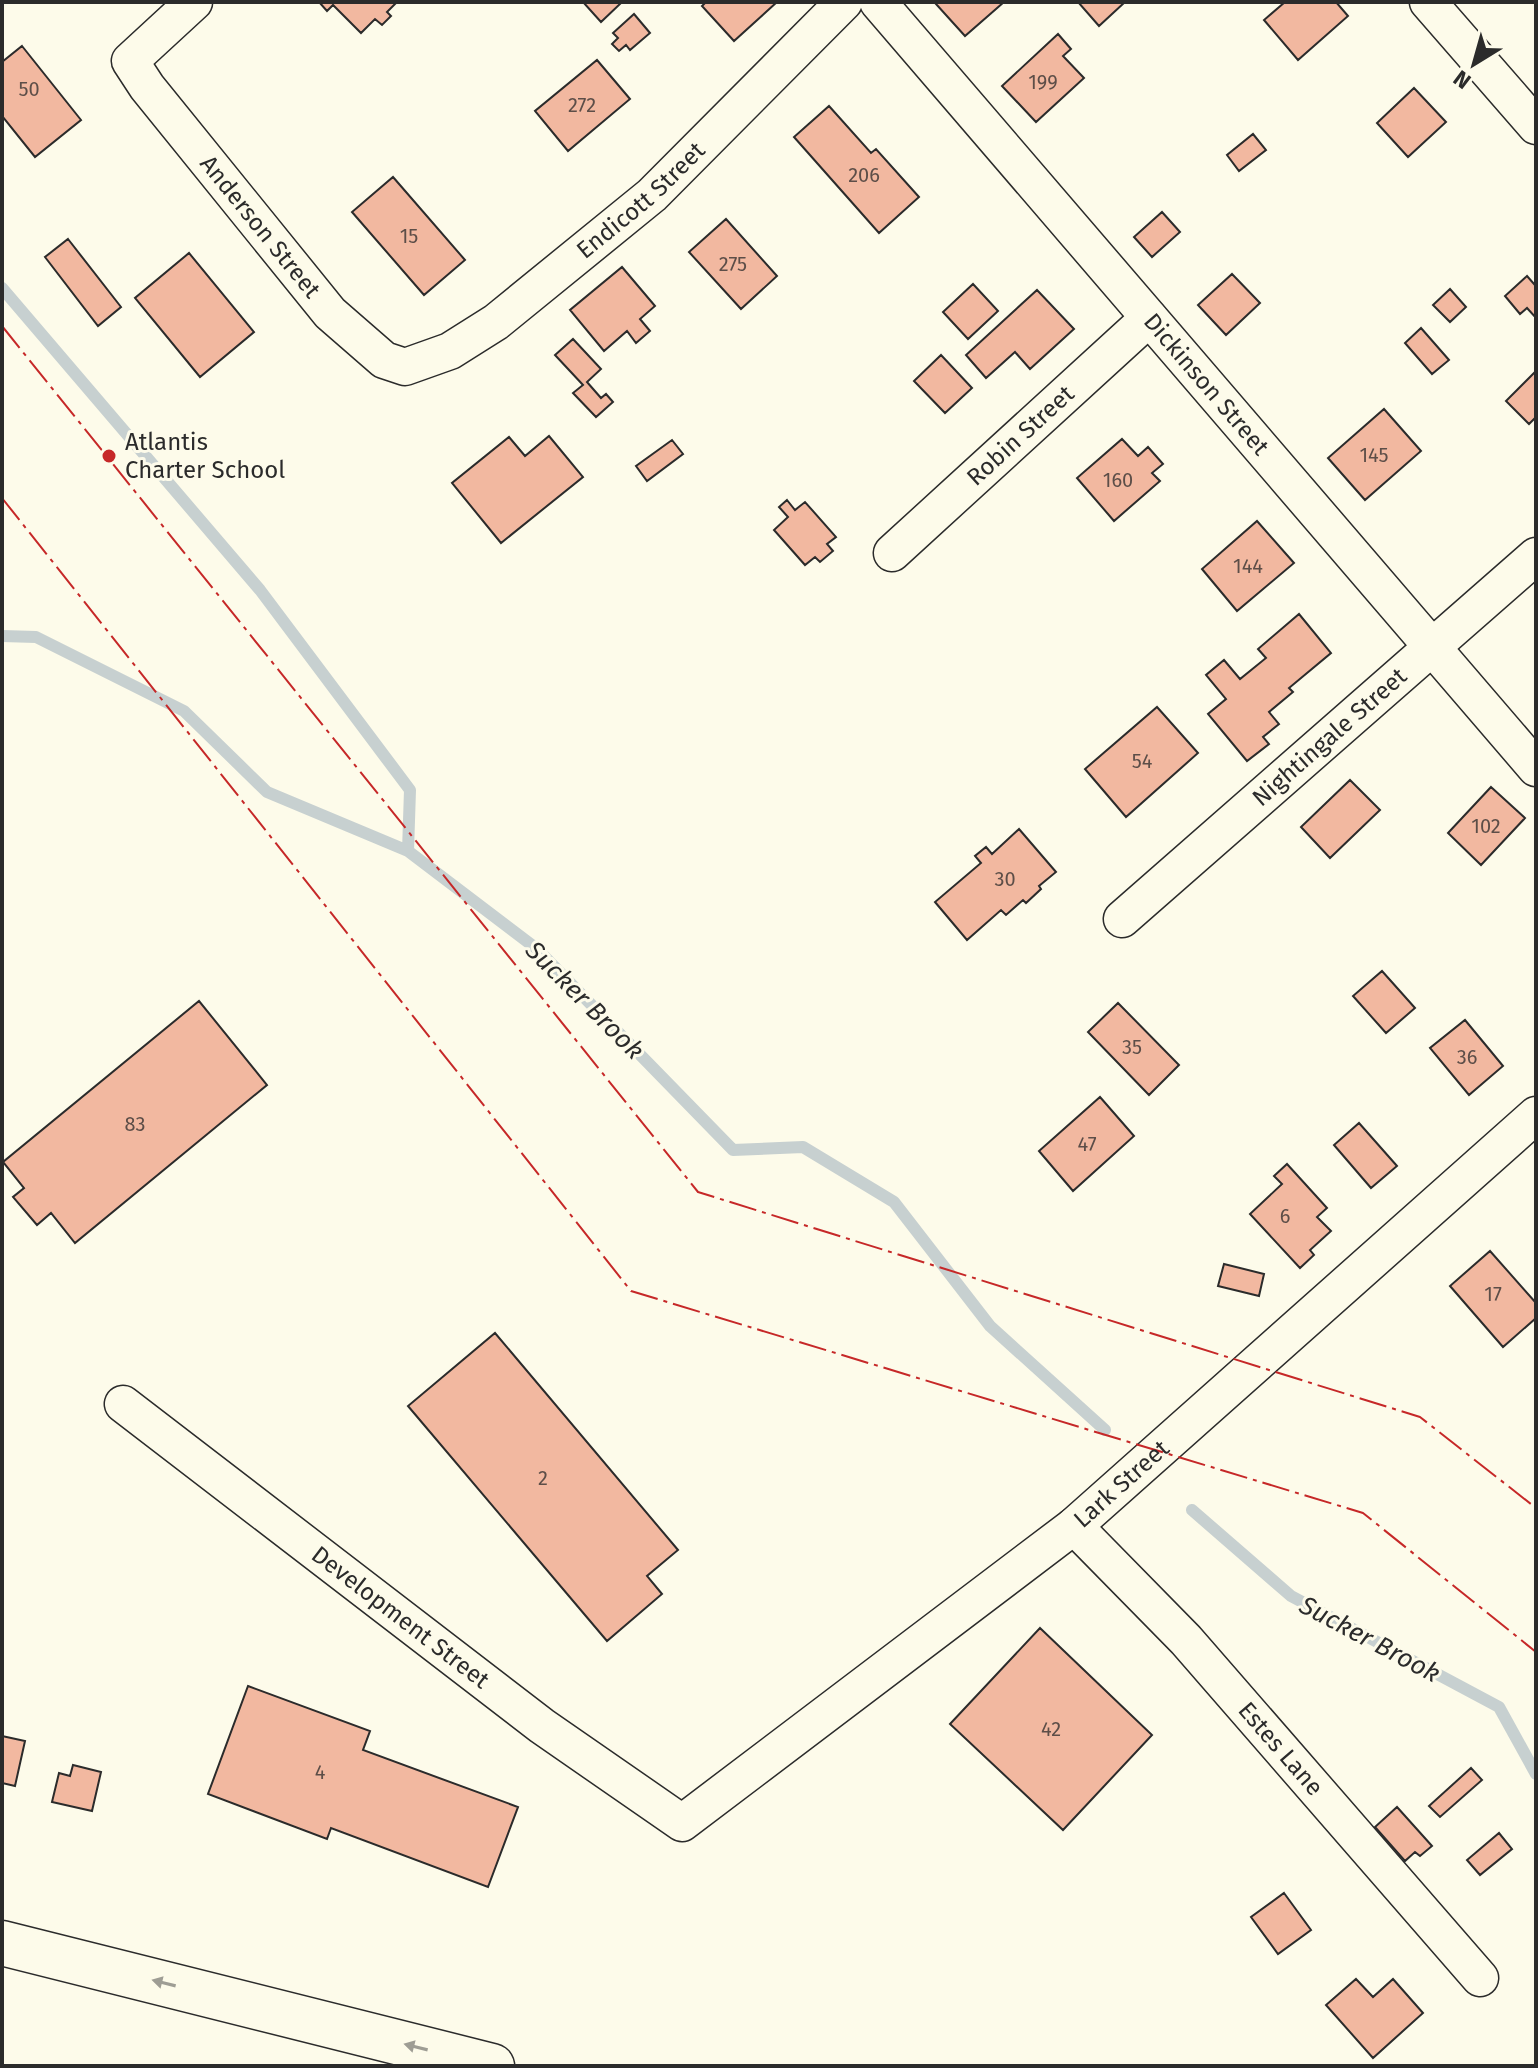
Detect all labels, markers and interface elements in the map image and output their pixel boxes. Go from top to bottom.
north arrow [1434,24,1514,104]
text: N [1448,64,1476,95]
house number: 199 [1028,70,1058,94]
house number: 50 [18,77,40,101]
house number: 272 [568,93,596,117]
street label: Endicott Street [571,136,711,264]
street label: Anderson Street [194,150,326,304]
house number: 206 [848,163,880,187]
house number: 15 [400,224,418,248]
house number: 275 [719,252,747,276]
street label: Dickinson Street [1138,308,1275,461]
street label: Robin Street [961,380,1080,491]
place label: Atlantis Charter School [125,428,285,484]
house number: 145 [1359,443,1389,467]
marker: Atlantis Charter School [100,447,118,465]
house number: 160 [1103,468,1133,492]
house number: 144 [1233,554,1263,578]
street label: Nightingale Street [1247,662,1413,812]
house number: 54 [1132,749,1153,773]
house number: 102 [1471,814,1501,838]
house number: 30 [994,867,1016,891]
water label: Sucker Brook [518,934,650,1066]
house number: 35 [1122,1035,1142,1059]
house number: 36 [1457,1045,1477,1069]
house number: 83 [125,1112,146,1136]
house number: 47 [1077,1132,1097,1156]
house number: 6 [1280,1204,1290,1228]
house number: 17 [1484,1282,1502,1306]
street label: Lark Street [1068,1434,1175,1533]
house number: 2 [538,1466,548,1490]
street label: Development Street [306,1540,495,1695]
water label: Sucker Brook [1293,1589,1445,1689]
street label: Estes Lane [1232,1696,1329,1801]
house number: 42 [1041,1717,1061,1741]
house number: 4 [315,1760,326,1784]
one-way arrow [152,1977,177,1989]
one-way arrow [404,2040,429,2053]

